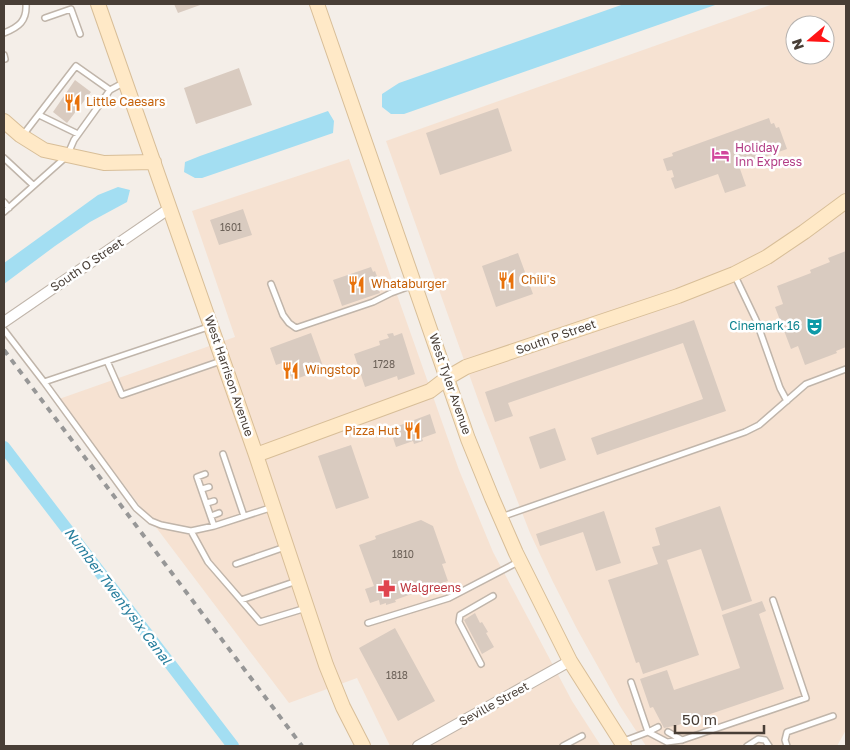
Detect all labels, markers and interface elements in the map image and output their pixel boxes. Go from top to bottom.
north arrow [785,15,835,65]
text: N [787,37,807,52]
restaurant icon: Little Caesars [62,92,82,112]
place label: Little Caesars [86,94,165,109]
place label: Holiday Inn Express [735,140,802,169]
hotel icon: Holiday Inn Express [711,145,731,165]
house number: 1601 [220,221,242,233]
street label: South O Street [47,235,126,294]
restaurant icon: Chili's [497,270,517,290]
place label: Chili's [521,272,556,287]
restaurant icon: Whataburger [347,274,367,294]
place label: Whataburger [371,276,447,291]
street label: West Harrison Avenue [202,313,257,438]
street label: South P Street [514,316,598,357]
theatre icon: Cinemark 16 [804,316,824,336]
place label: Cinemark 16 [729,318,800,333]
street label: West Tyler Avenue [426,331,475,436]
house number: 1728 [373,358,395,370]
restaurant icon: Wingstop [281,360,301,380]
place label: Wingstop [305,362,360,377]
restaurant icon: Pizza Hut [403,421,423,441]
place label: Pizza Hut [345,423,399,438]
water label: Number Twentysix Canal [61,524,176,668]
house number: 1810 [392,548,414,560]
pharmacy icon: Walgreens [376,578,396,598]
place label: Walgreens [400,580,461,595]
house number: 1818 [386,669,408,681]
street label: Seville Street [456,678,531,729]
scale bar [675,702,764,734]
text: 50 m [682,710,717,728]

